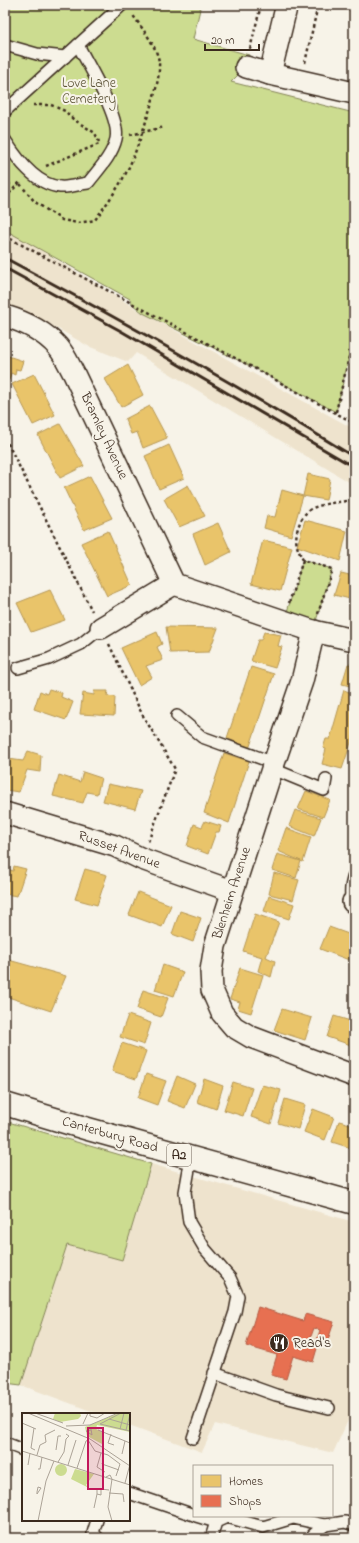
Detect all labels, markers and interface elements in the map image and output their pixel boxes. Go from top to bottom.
scale bar [205,26,259,52]
text: 20 m [211,32,234,50]
park label: Love Lane Cemetery [62,73,117,111]
street label: Bramley Avenue [73,388,134,484]
street label: Russet Avenue [75,825,164,875]
street label: Blenheim Avenue [207,844,257,943]
street label: Canterbury Road [59,1111,161,1160]
road number: A2 [167,1144,191,1166]
restaurant icon: Read's [268,1332,290,1354]
place label: Read's [293,1333,331,1354]
inset map [22,1413,130,1521]
legend [193,1465,333,1517]
text: Homes [229,1473,263,1491]
text: Shops [229,1493,261,1511]

